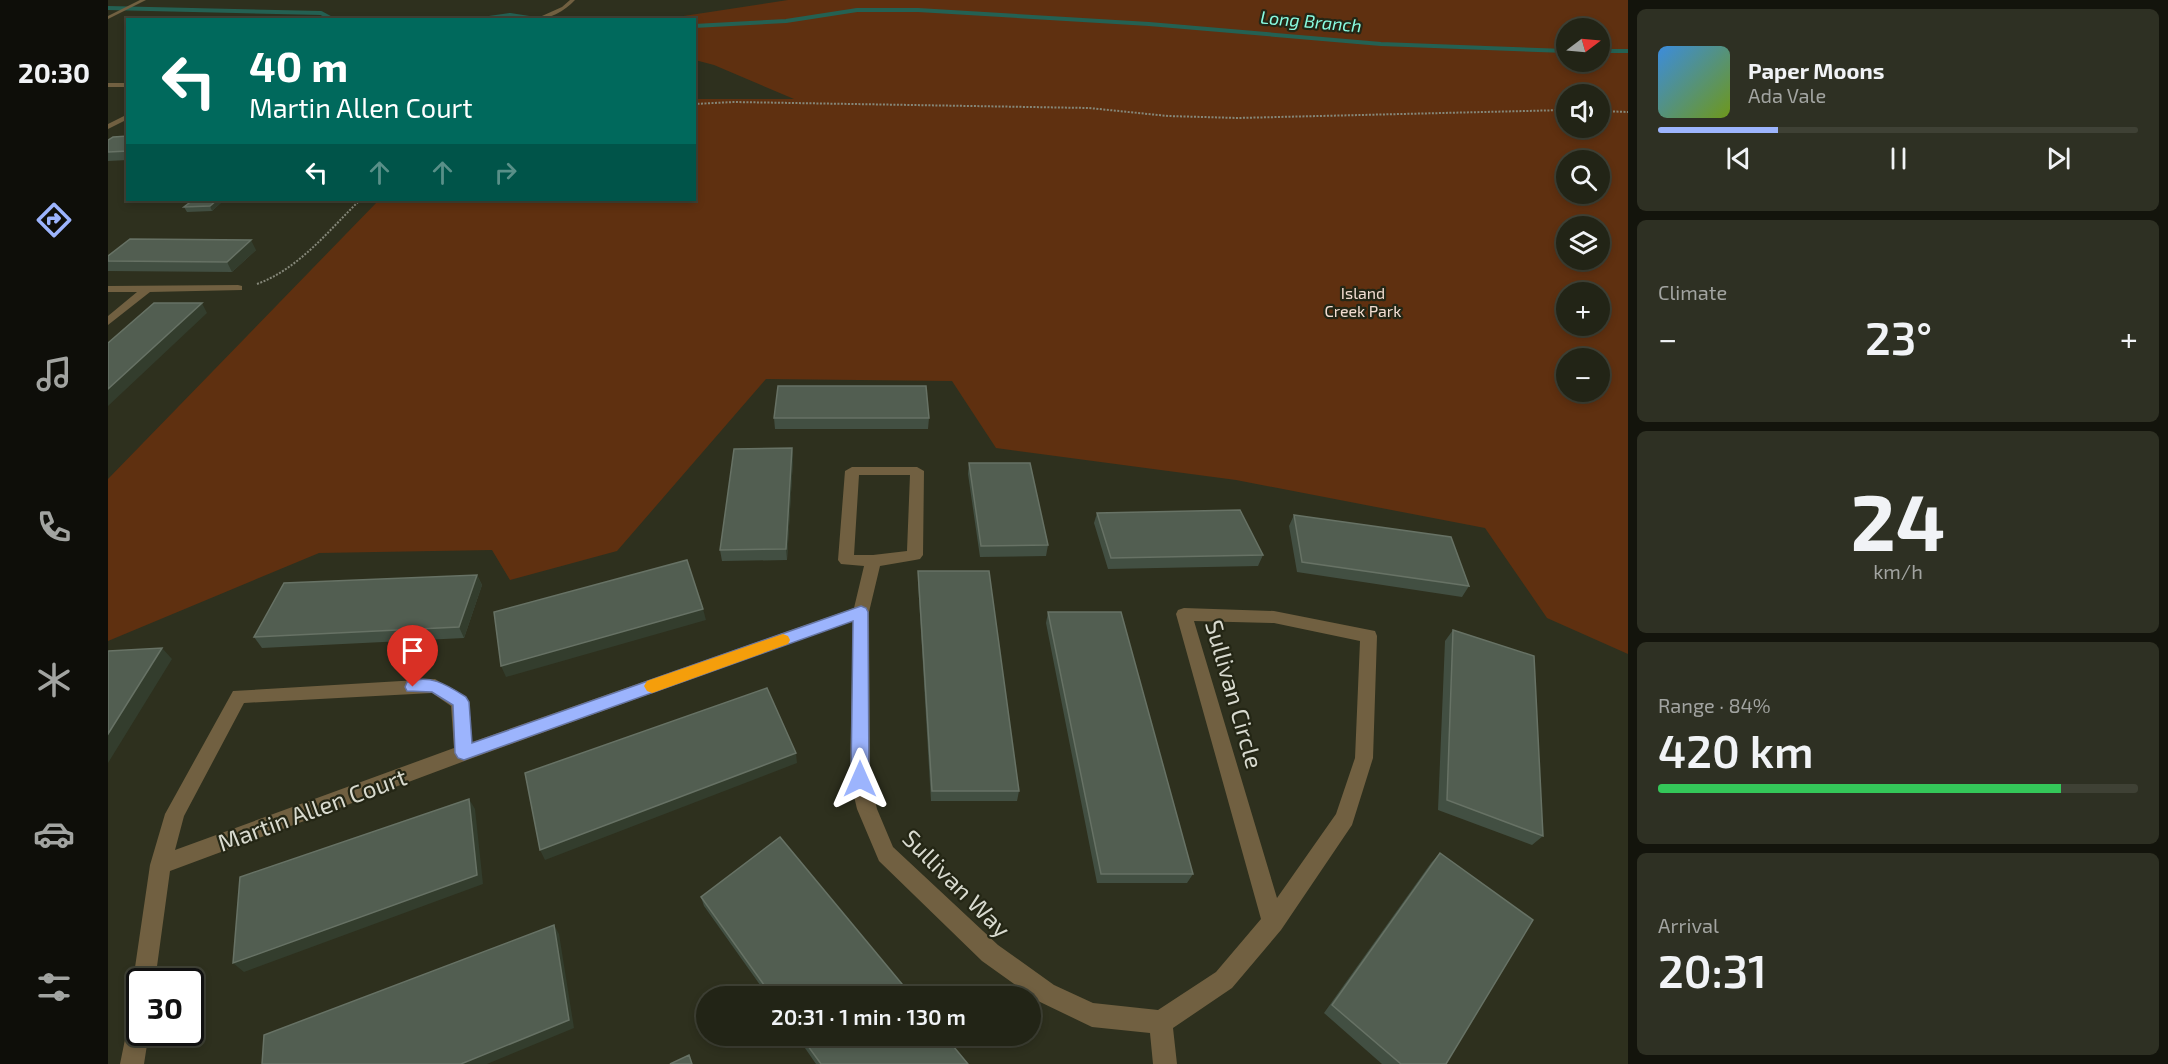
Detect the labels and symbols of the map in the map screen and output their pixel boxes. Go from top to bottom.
water label: Long Branch [1259,6,1363,36]
north arrow [1556,18,1610,72]
park label: Island Creek Park [1325,283,1401,320]
street label: Sullivan Circle [1200,616,1270,772]
pin [387,625,438,687]
position arrow [828,747,892,811]
street label: Martin Allen Court [214,761,410,857]
street label: Sullivan Way [897,823,1017,943]
speed limit sign: 30 [126,968,204,1046]

